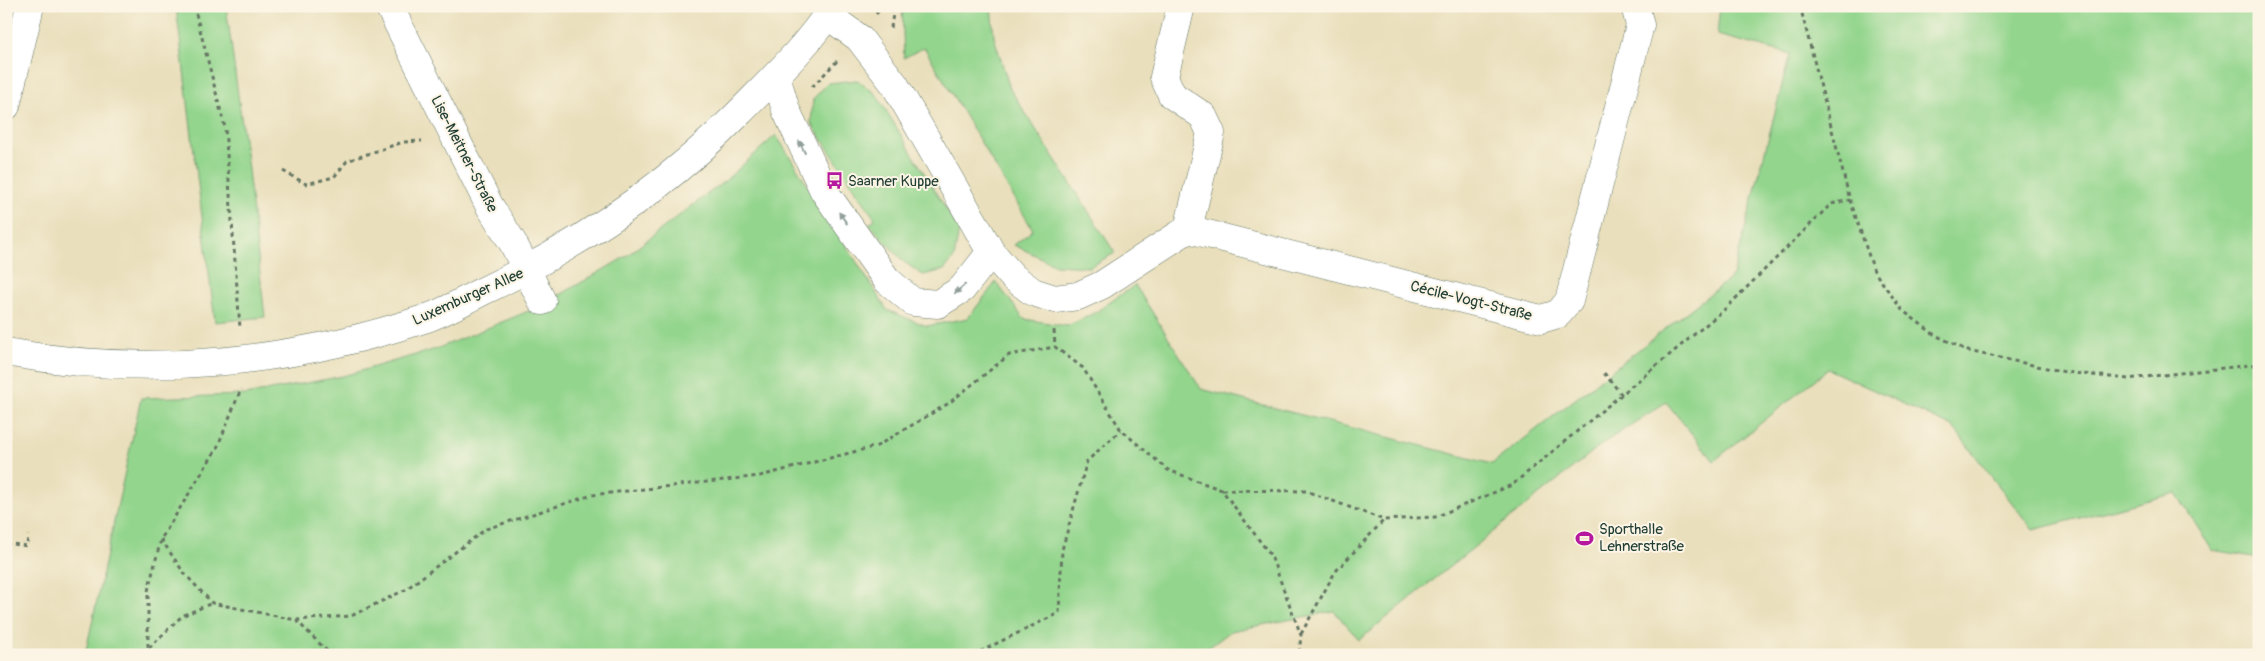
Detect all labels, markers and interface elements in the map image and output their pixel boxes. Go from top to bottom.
street label: Lise-Meitner-Straße [426,92,502,216]
one-way arrow [798,140,806,155]
bus stop icon: Saarner Kuppe [824,171,844,191]
place label: Saarner Kuppe [848,172,939,191]
one-way arrow [838,211,848,225]
street label: Luxemburger Allee [410,264,527,330]
street label: Cécile-Vogt-Straße [1408,277,1534,325]
one-way arrow [954,283,967,294]
place label: Sporthalle Lehnerstraße [1599,520,1684,556]
sports icon: Sporthalle Lehnerstraße [1575,528,1595,548]

